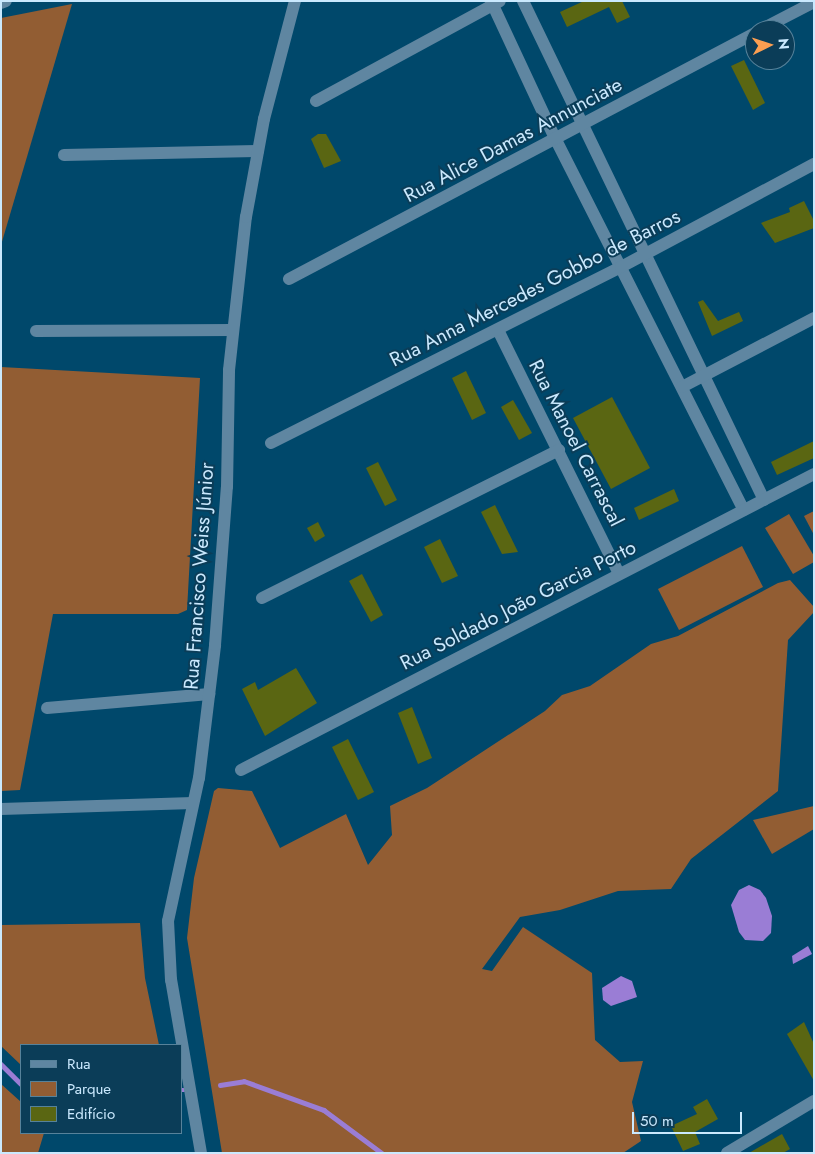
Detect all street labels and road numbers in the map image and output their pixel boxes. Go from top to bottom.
street label: Rua Alice Damas Annunciate [400,72,626,208]
street label: Rua Anna Mercedes Gobbo de Barros [386,204,684,372]
street label: Rua Manoel Carrascal [524,356,628,530]
street label: Rua Francisco Weiss Júnior [179,462,219,690]
street label: Rua Soldado João Garcia Porto [396,535,640,675]

